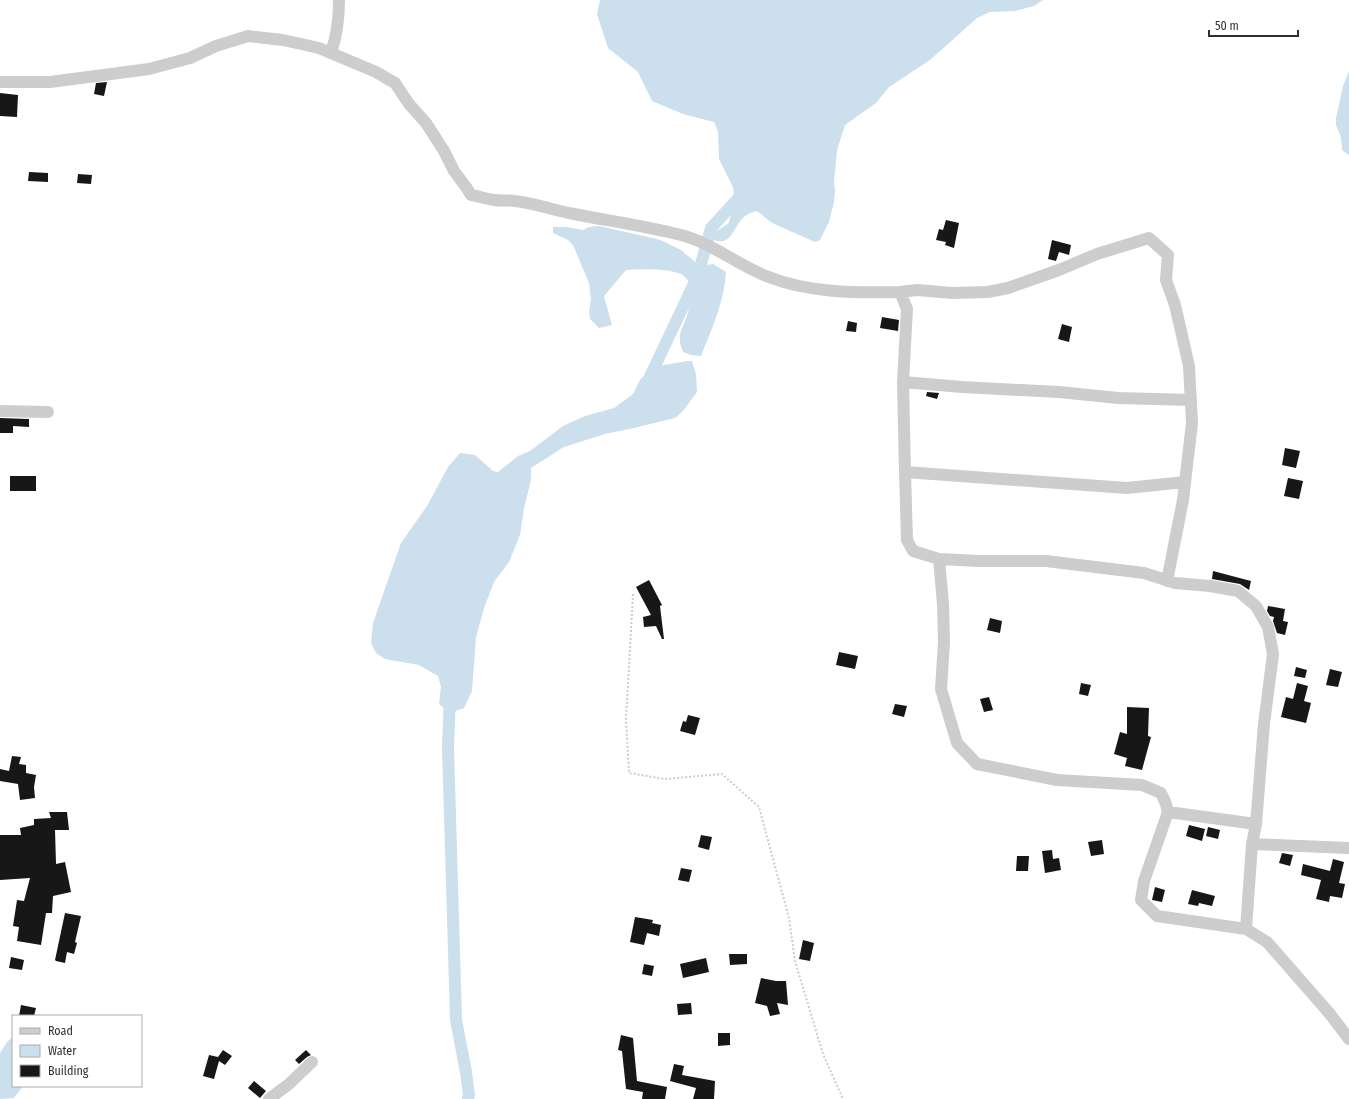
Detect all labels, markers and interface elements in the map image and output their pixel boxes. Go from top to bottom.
scale bar [1209,12,1298,38]
text: 50 m [1215,19,1239,33]
legend [12,1015,142,1087]
text: Road [48,1024,73,1038]
text: Water [48,1044,77,1058]
text: Building [48,1064,89,1078]

